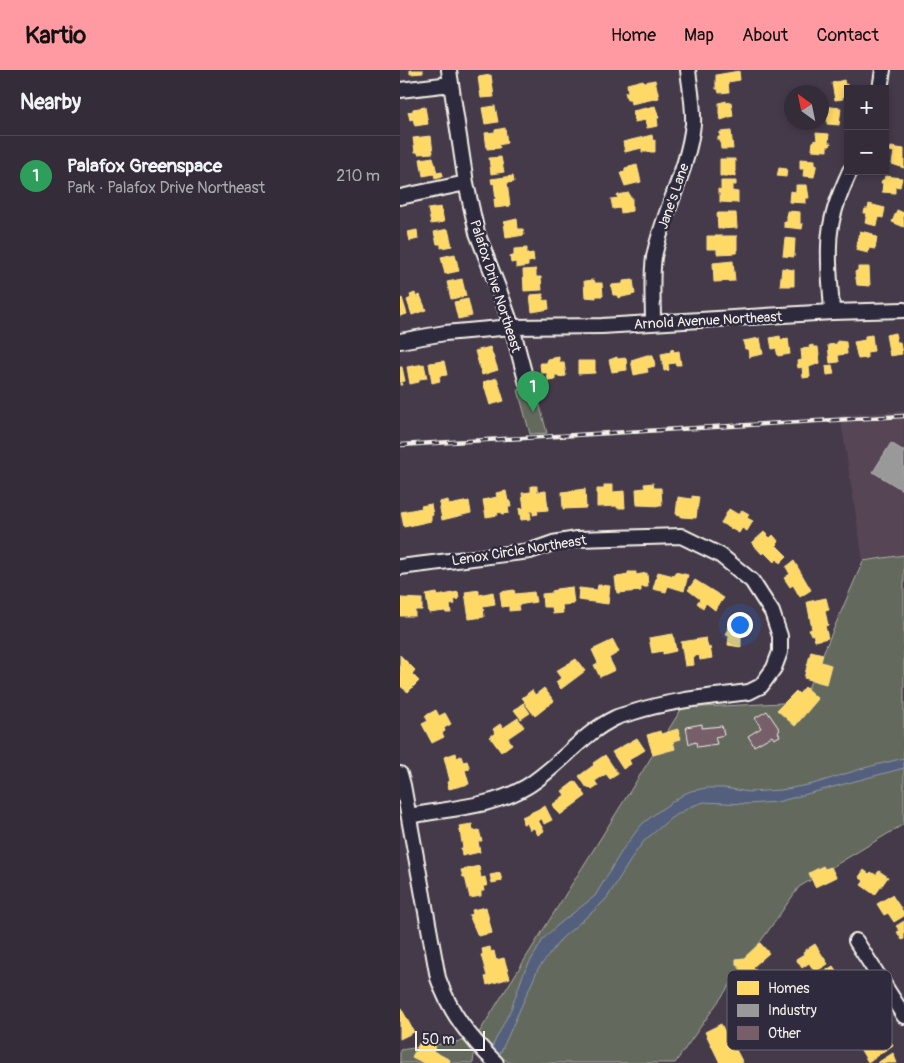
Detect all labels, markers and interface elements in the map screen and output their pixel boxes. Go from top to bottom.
text: Kartio [25,21,86,50]
text: Home [611,24,656,47]
text: Map [684,24,714,47]
text: About [742,24,788,47]
text: Contact [816,24,879,47]
north arrow [784,85,829,130]
map controls [844,85,889,175]
button: + [844,85,889,130]
text: Nearby [20,89,81,116]
button: − [844,130,889,175]
text: Palafox Greenspace [67,154,222,178]
street label: Jane's Lane [654,161,693,231]
text: 1 [33,166,39,186]
text: 210 m [336,166,380,186]
text: Park · Palafox Drive Northeast [67,178,265,198]
street label: Palafox Drive Northeast [466,218,525,355]
street label: Arnold Avenue Northeast [633,308,783,333]
pin: 1 [517,371,549,412]
street label: Lenox Circle Northeast [451,531,588,570]
your location [727,612,753,638]
legend [727,970,892,1050]
text: Homes [768,980,810,997]
text: Industry [768,1002,817,1019]
text: Other [768,1025,801,1042]
scale bar [415,1028,485,1051]
text: 50 m [422,1031,455,1048]

